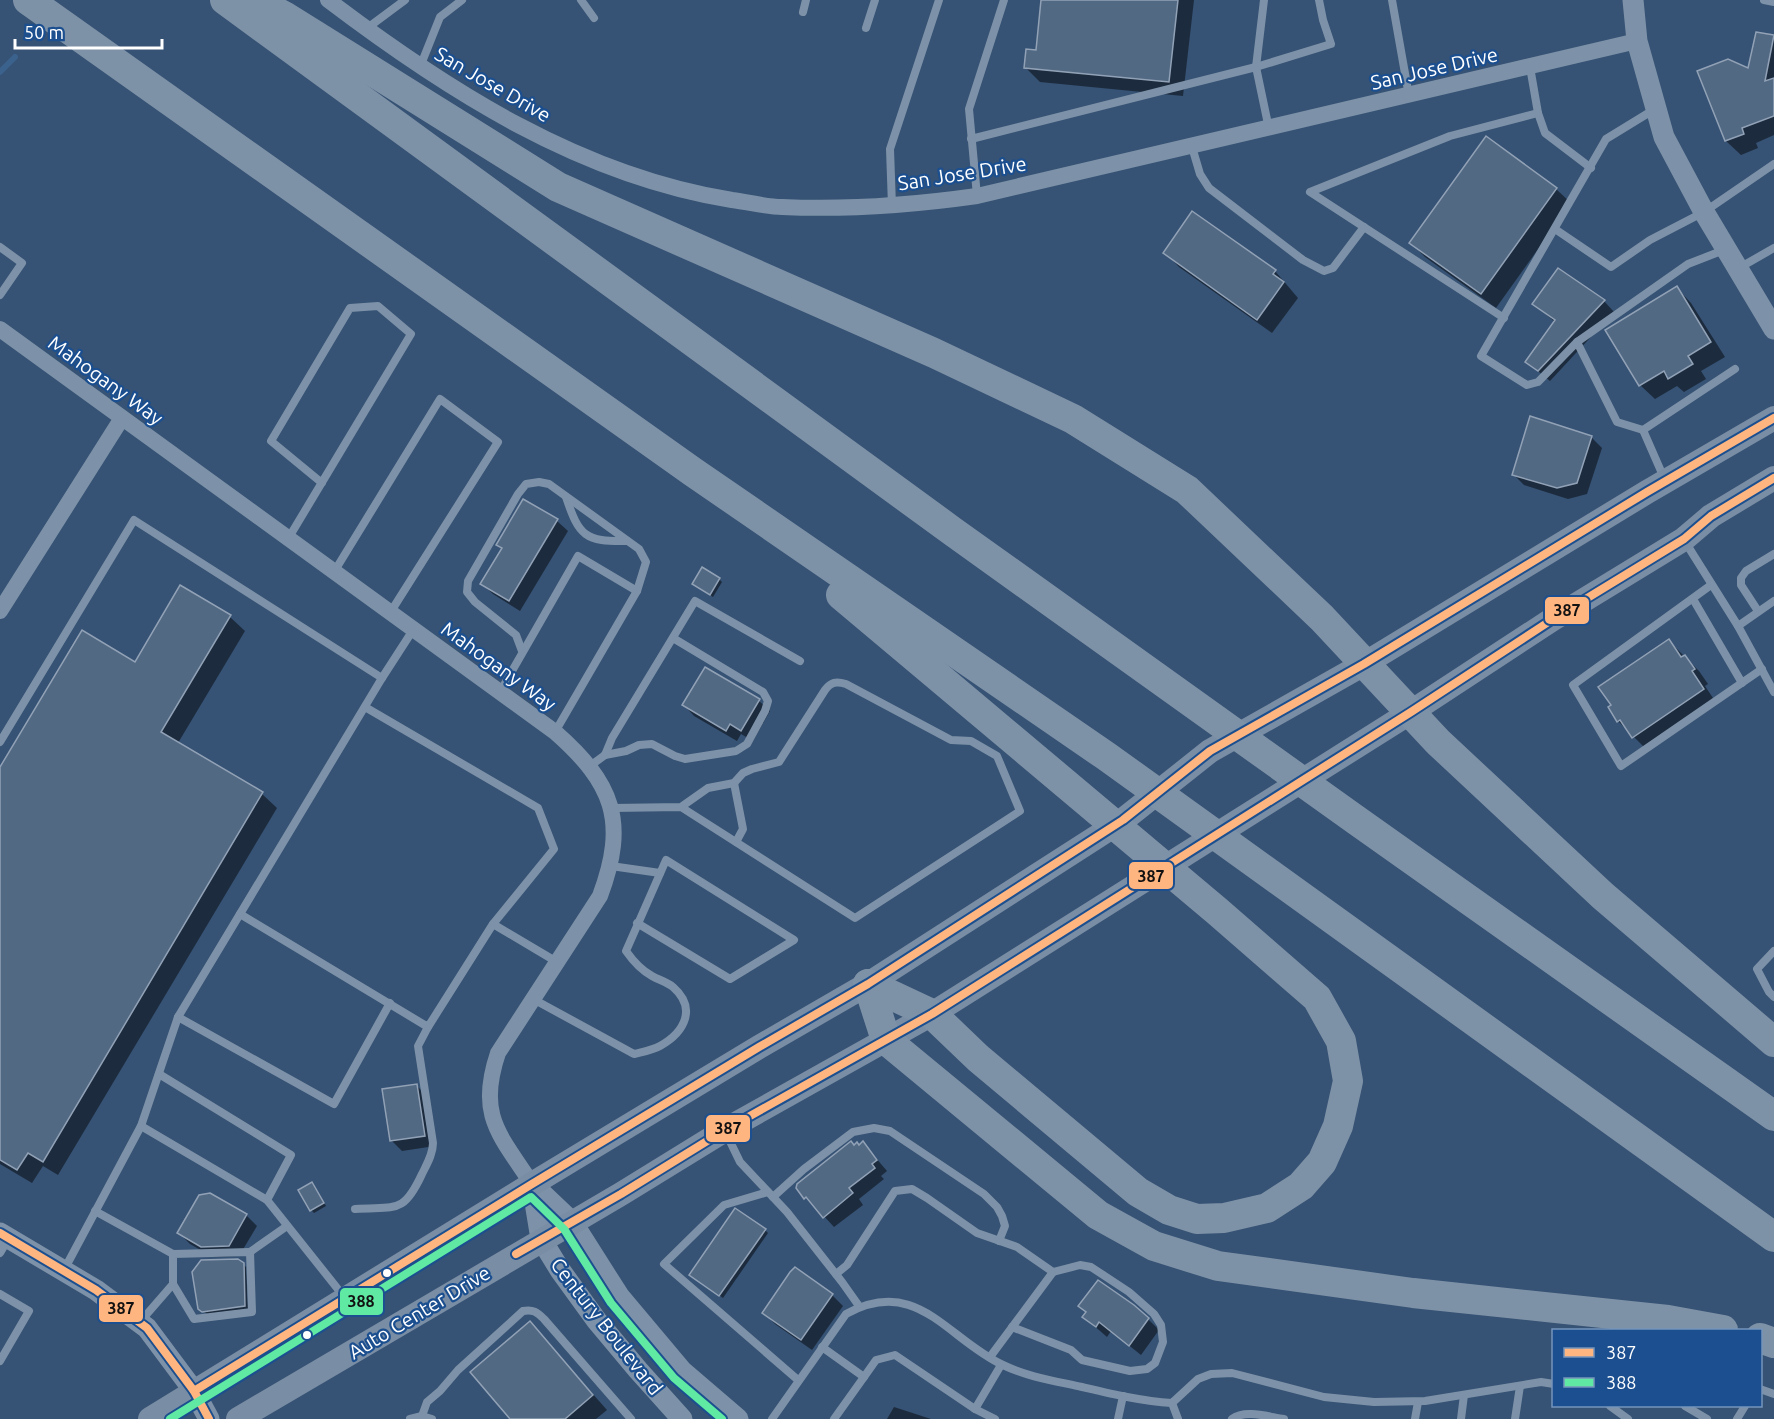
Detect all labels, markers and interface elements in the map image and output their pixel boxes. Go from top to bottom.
scale bar [15,12,162,50]
text: 50 m [24,22,64,42]
street label: San Jose Drive [431,42,555,126]
street label: San Jose Drive [1368,42,1500,94]
street label: San Jose Drive [896,151,1028,195]
street label: Mahogany Way [44,331,168,429]
line badge: 387 [1544,596,1590,625]
text: 387 [1553,601,1581,619]
street label: Mahogany Way [437,617,561,715]
line badge: 387 [1128,861,1174,890]
text: 387 [1137,867,1165,885]
line badge: 387 [705,1114,751,1143]
text: 387 [714,1119,742,1137]
street label: Century Boulevard [546,1253,668,1399]
street label: Auto Center Drive [344,1261,494,1363]
unlabelled marker [381,1267,393,1279]
line badge: 388 [339,1287,384,1316]
text: 388 [347,1292,375,1310]
line badge: 387 [98,1294,144,1323]
text: 387 [107,1299,135,1317]
unlabelled marker [301,1329,313,1341]
legend [1552,1329,1762,1407]
text: 387 [1606,1342,1636,1362]
text: 388 [1606,1372,1636,1392]

